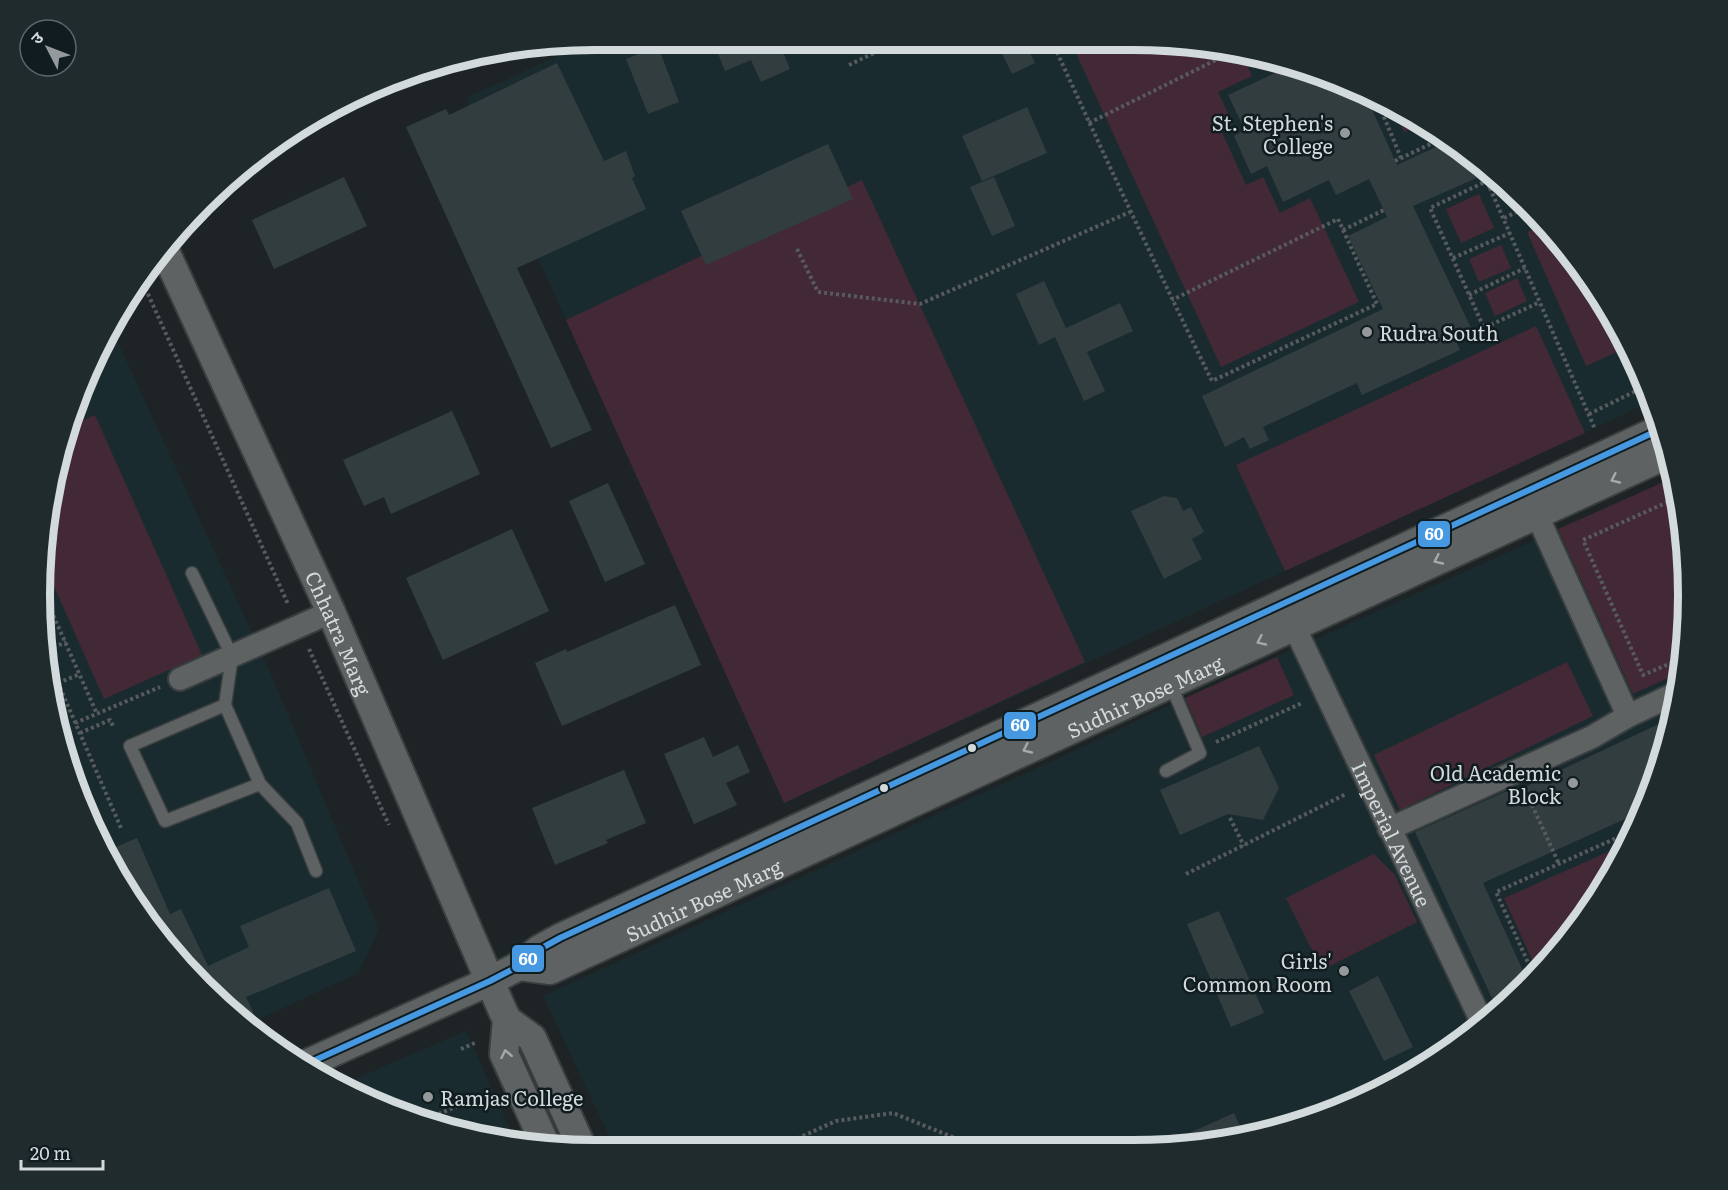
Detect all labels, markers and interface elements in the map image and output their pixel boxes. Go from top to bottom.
north arrow [18,18,78,78]
text: उ [24,25,49,49]
place label: St. Stephen's College [1212,107,1333,160]
marker: St. Stephen's College [1338,126,1352,140]
place label: Rudra South [1379,317,1499,347]
marker: Rudra South [1360,325,1374,339]
one-way arrow [1611,471,1622,483]
line badge: 60 [1417,520,1451,548]
text: 60 [1424,521,1444,545]
one-way arrow [1434,553,1445,565]
street label: Chhatra Marg [299,566,380,701]
one-way arrow [1256,634,1267,646]
street label: Sudhir Bose Marg [1061,646,1228,745]
line badge: 60 [1003,711,1037,740]
text: 60 [1010,712,1030,736]
unlabelled marker [966,742,978,754]
one-way arrow [1022,742,1033,754]
street label: Imperial Avenue [1345,756,1440,912]
place label: Old Academic Block [1430,757,1562,810]
marker: Old Academic Block [1566,776,1580,790]
unlabelled marker [878,782,890,794]
street label: Sudhir Bose Marg [620,850,787,948]
line badge: 60 [511,944,545,973]
place label: Girls' Common Room [1183,945,1332,998]
text: 60 [518,946,538,970]
marker: Girls' Common Room [1337,964,1351,978]
one-way arrow [500,1050,513,1060]
place label: Ramjas College [440,1082,584,1112]
marker: Ramjas College [421,1090,435,1104]
scale bar [21,1133,104,1171]
text: 20 m [30,1139,71,1166]

